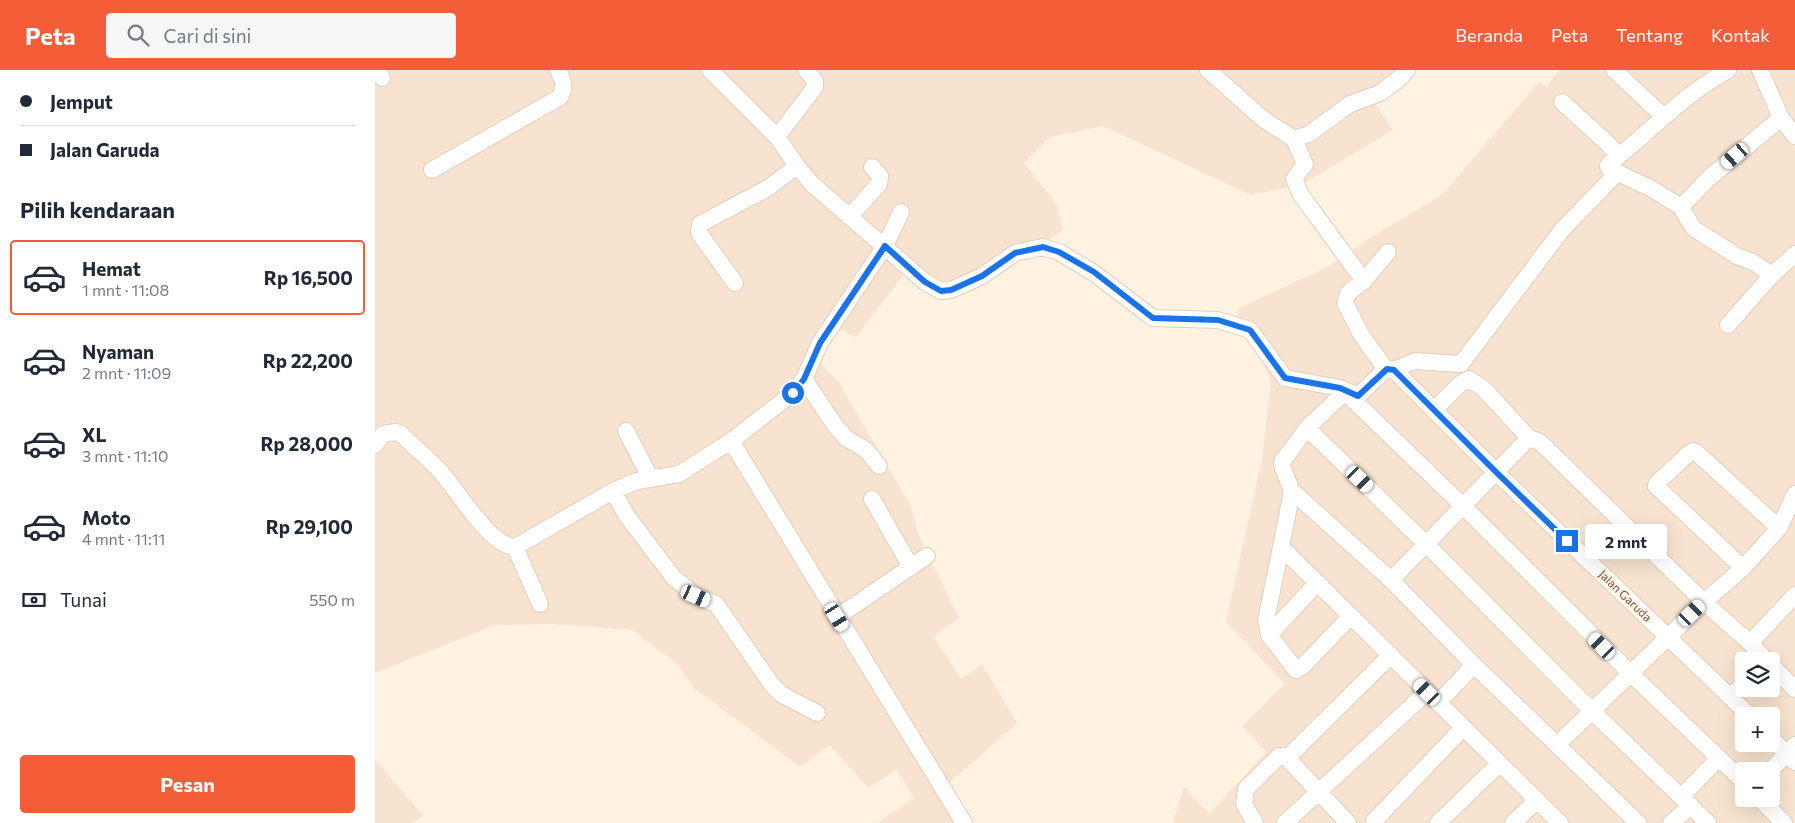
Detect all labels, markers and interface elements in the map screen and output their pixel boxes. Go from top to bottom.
search box [106,13,456,58]
text: Peta [25,21,76,50]
icon: search [124,21,152,49]
text: Cari di sini [164,24,251,47]
text: Beranda [1455,24,1523,46]
text: Peta [1551,24,1588,46]
text: Tentang [1616,24,1683,46]
text: Kontak [1711,24,1770,46]
text: Jemput [50,90,113,113]
text: Jalan Garuda [50,138,160,161]
car [1718,140,1751,172]
text: Pilih kendaraan [20,196,175,223]
icon: car [22,255,67,300]
text: Hemat [82,257,141,280]
text: Rp 16,500 [264,266,353,289]
text: 1 mnt · 11:08 [82,280,169,299]
icon: car [22,338,67,383]
text: Nyaman [82,340,154,363]
text: Rp 22,200 [263,349,353,372]
text: 2 mnt · 11:09 [82,363,171,382]
route start [782,382,804,404]
icon: car [22,421,67,466]
text: XL [82,423,107,446]
text: Rp 28,000 [260,432,353,455]
text: 3 mnt · 11:10 [82,446,169,465]
car [1344,463,1376,495]
icon: car [22,504,67,549]
text: Moto [82,506,131,529]
text: Rp 29,100 [266,515,353,538]
callout: 2 mnt [1585,524,1667,558]
text: 4 mnt · 11:11 [82,529,165,548]
route end [1556,530,1578,552]
text: 2 mnt [1605,532,1647,551]
street label: Jalan Garuda [1596,567,1655,625]
car [679,583,712,609]
icon: cash [20,586,48,614]
text: Tunai [60,588,107,611]
text: 550 m [309,590,355,609]
car [1676,597,1708,629]
car [822,600,851,634]
car [1586,630,1617,662]
map controls [1735,652,1780,807]
button: layers [1735,652,1780,697]
car [1411,676,1442,708]
button: + [1735,707,1780,752]
button: Pesan [20,755,355,813]
button: − [1735,762,1780,807]

